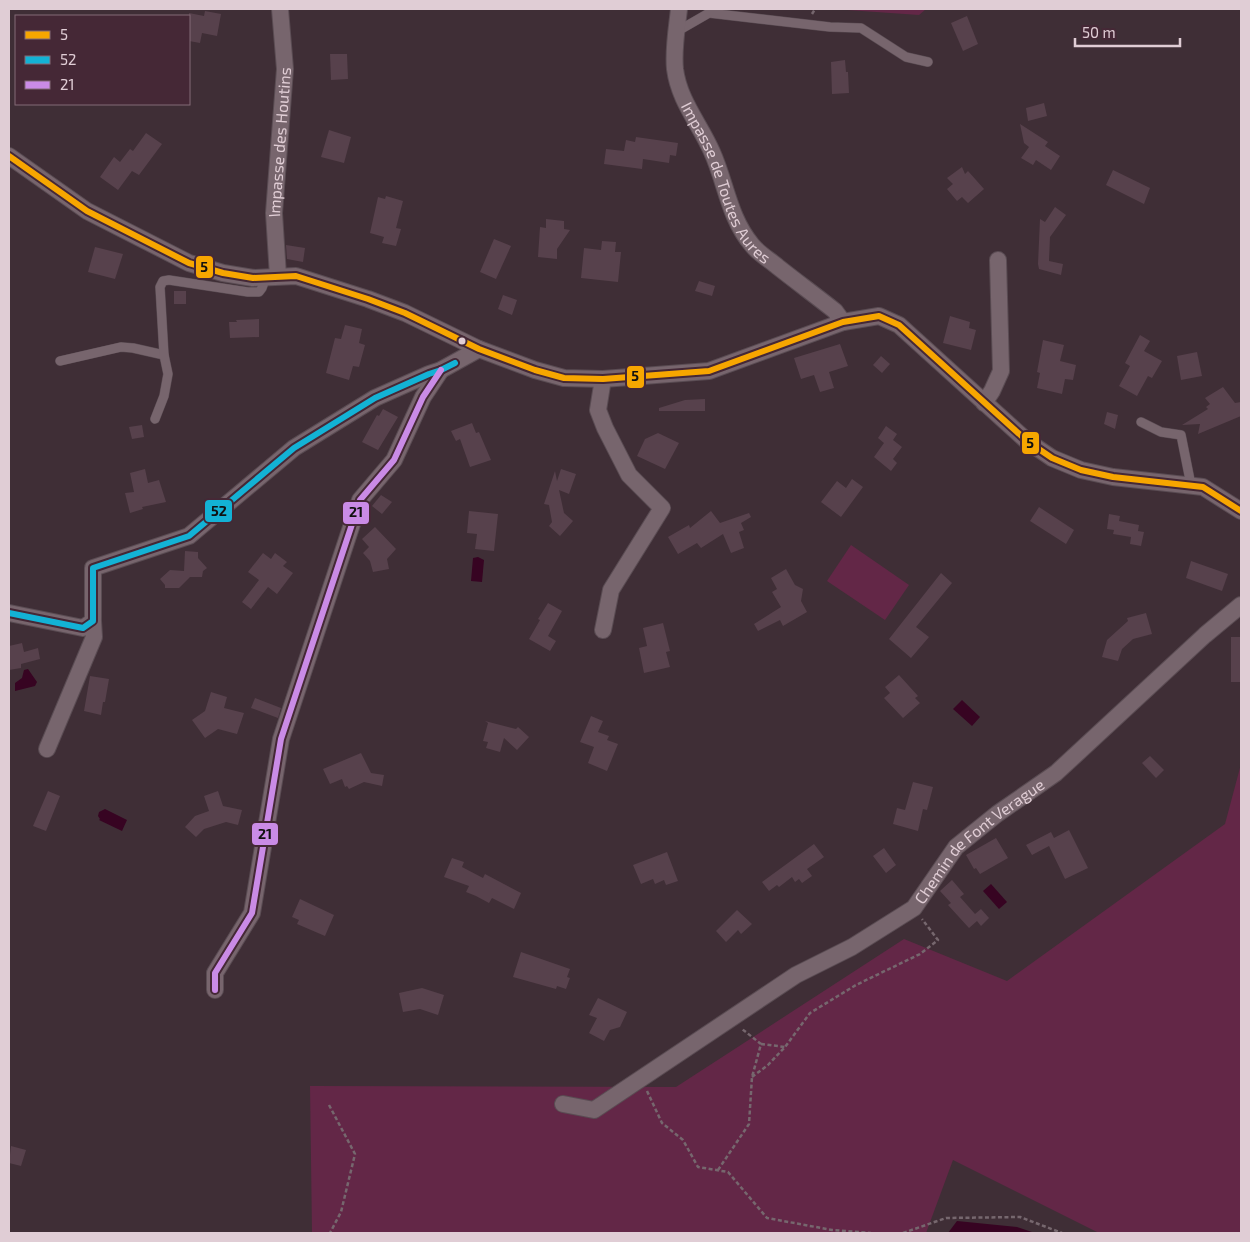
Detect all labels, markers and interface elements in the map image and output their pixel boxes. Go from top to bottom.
legend [15,15,190,105]
scale bar [1075,15,1180,47]
text: 50 m [1082,23,1116,41]
text: 5 [60,25,68,43]
text: 52 [60,50,76,68]
street label: Impasse des Houtins [264,66,294,218]
text: 21 [60,75,74,93]
street label: Impasse de Toutes Aures [678,99,775,267]
line badge: 5 [195,255,214,279]
text: 5 [200,258,208,275]
unlabelled marker [457,336,467,346]
line badge: 5 [626,365,645,389]
text: 5 [631,367,639,384]
line badge: 5 [1021,431,1040,455]
text: 5 [1026,434,1034,451]
line badge: 52 [204,499,233,523]
line badge: 21 [342,501,370,525]
text: 52 [211,502,227,519]
text: 21 [349,503,363,520]
street label: Chemin de Font Verague [910,774,1048,907]
line badge: 21 [251,822,279,846]
text: 21 [258,825,272,842]

